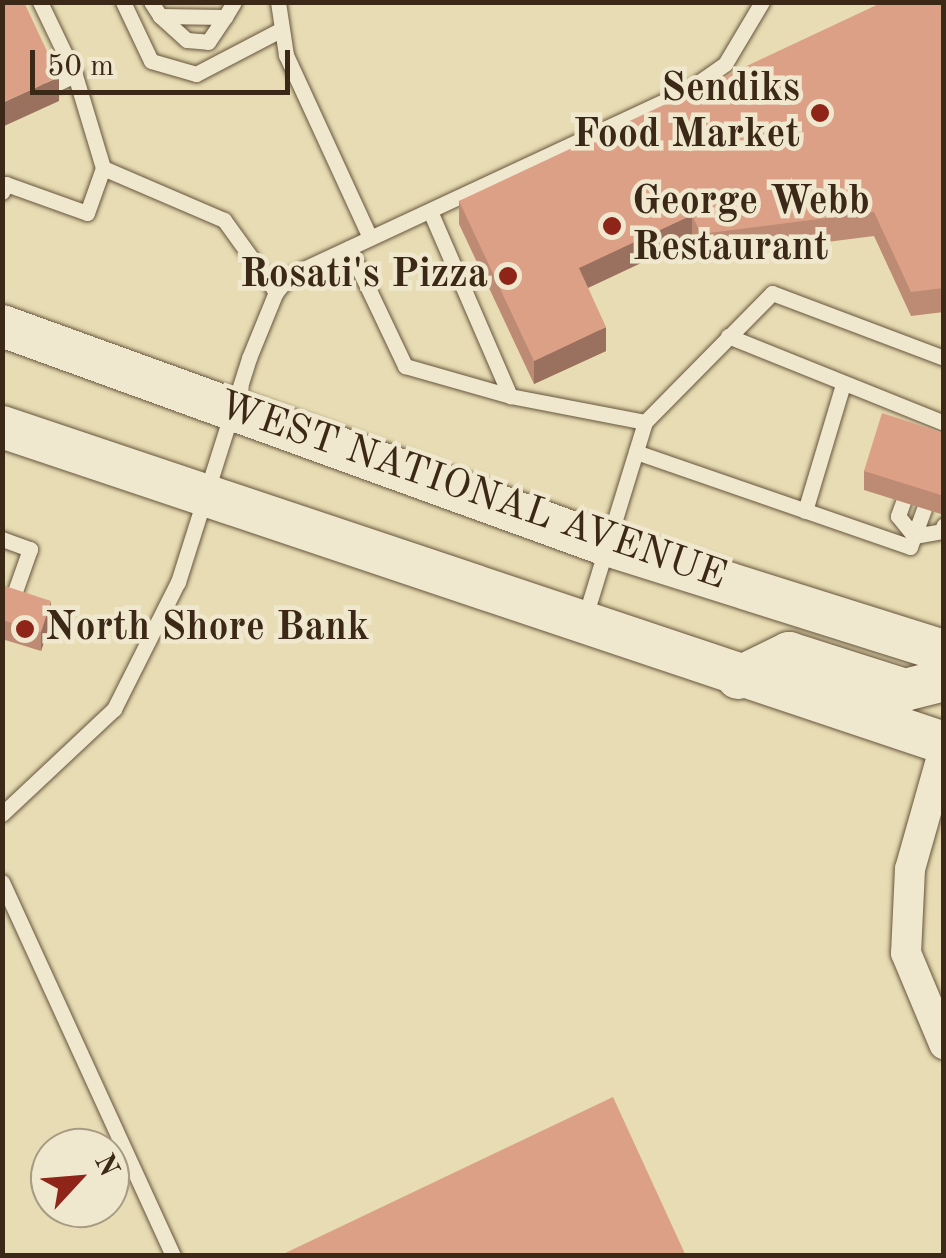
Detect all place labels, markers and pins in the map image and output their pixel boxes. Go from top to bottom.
place label: Sendiks Food Market [573,66,800,160]
marker: Sendiks Food Market [809,102,831,124]
place label: George Webb Restaurant [632,179,870,273]
marker: George Webb Restaurant [601,215,623,237]
place label: Rosati's Pizza [240,252,488,300]
marker: Rosati's Pizza [497,265,519,287]
place label: North Shore Bank [45,605,369,653]
marker: North Shore Bank [14,618,36,640]

